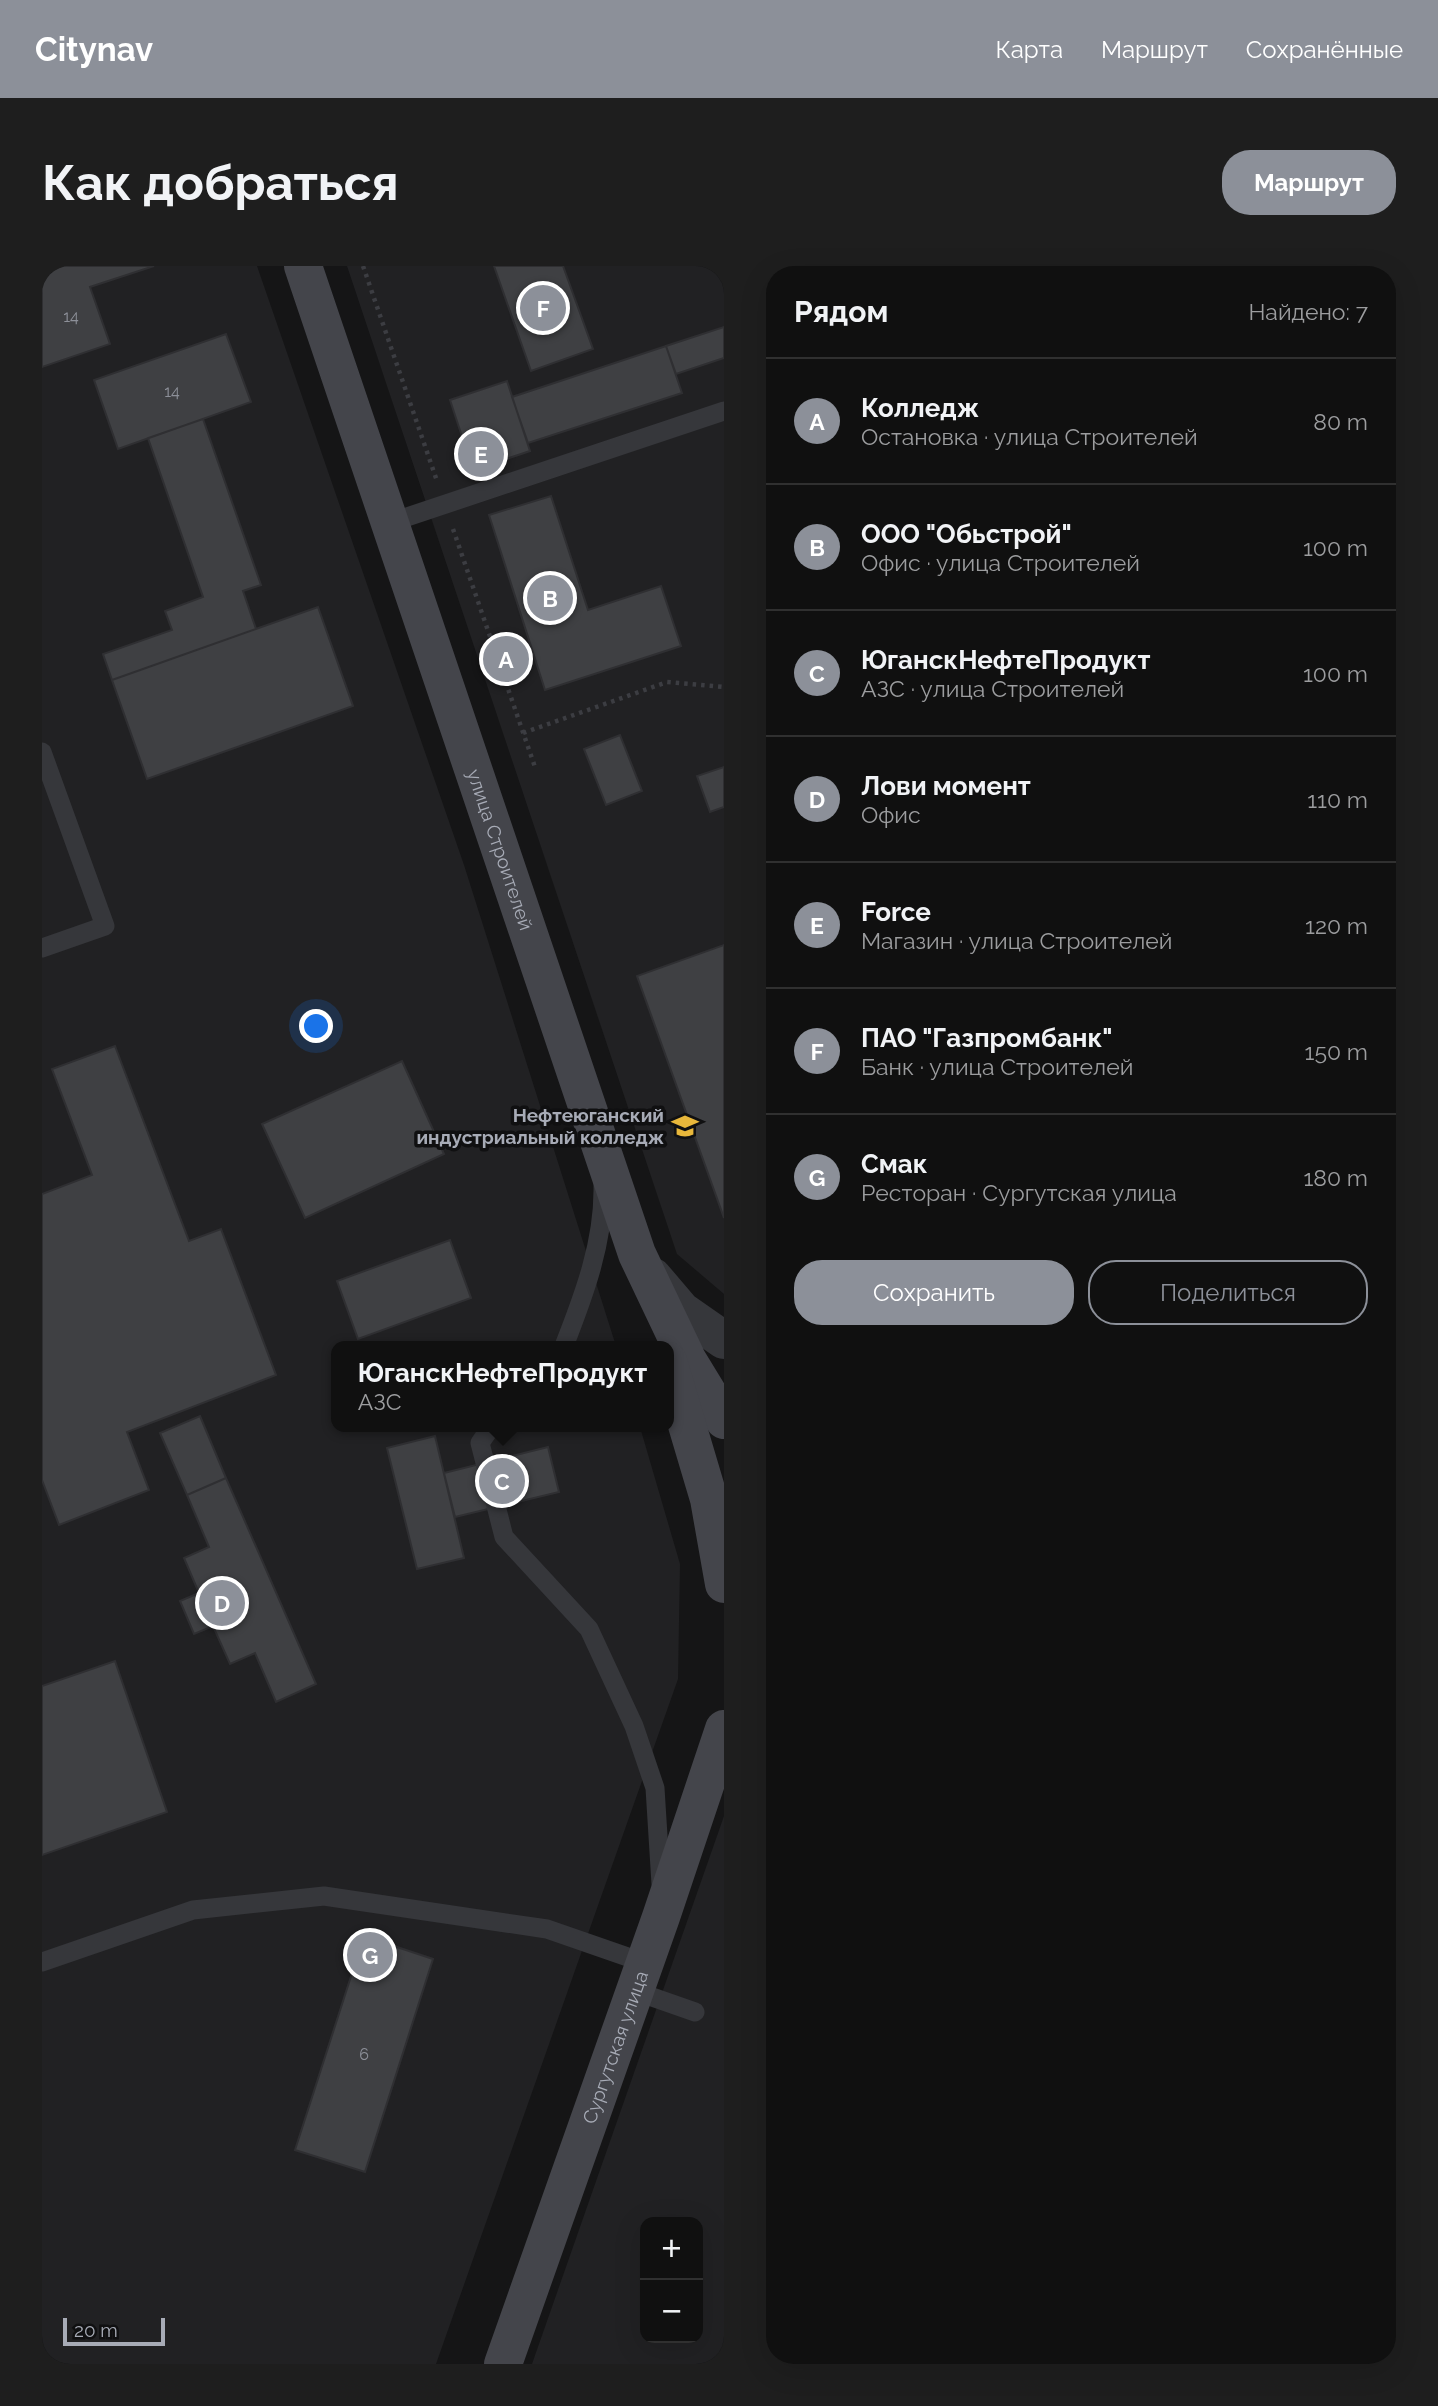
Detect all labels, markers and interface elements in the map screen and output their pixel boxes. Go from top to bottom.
text: Citynav [35,30,153,69]
text: Карта [995,35,1063,64]
text: Маршрут [1101,35,1208,64]
text: Сохранённые [1246,35,1403,64]
button: Маршрут [1222,150,1396,215]
text: Как добраться [42,154,399,211]
pin: F [520,282,566,334]
text: Рядом [794,294,888,329]
text: Найдено: 7 [1249,298,1368,325]
house number: 14 [63,307,79,326]
house number: 14 [164,382,180,401]
text: Колледж [861,393,979,423]
text: A [809,408,825,435]
text: 80 m [1313,408,1368,435]
text: Остановка · улица Строителей [861,423,1198,450]
pin: E [458,428,504,480]
text: ООО "Обьстрой" [861,519,1072,549]
text: B [809,534,825,561]
text: 100 m [1303,534,1368,561]
text: Офис · улица Строителей [861,549,1140,576]
pin: B [527,572,573,624]
pin: A [483,633,529,685]
text: ЮганскНефтеПродукт [861,645,1150,675]
text: C [809,660,825,687]
text: 100 m [1303,660,1368,687]
text: АЗС · улица Строителей [861,675,1124,702]
street label: улица Строителей [463,766,538,933]
text: Лови момент [861,771,1031,801]
text: D [809,786,825,813]
text: 110 m [1307,786,1368,813]
text: Офис [861,801,921,828]
text: Force [861,897,931,927]
text: E [810,912,824,939]
text: 120 m [1305,912,1368,939]
text: Магазин · улица Строителей [861,927,1172,954]
your location [299,1009,333,1043]
text: ПАО "Газпромбанк" [861,1023,1113,1053]
text: F [810,1038,824,1065]
text: 150 m [1305,1038,1368,1065]
text: Банк · улица Строителей [861,1053,1133,1080]
place label: Нефтеюганский индустриальный колледж [416,1104,664,1148]
school or university icon: Нефтеюганский индустриальный колледж [670,1111,700,1141]
text: Смак [861,1149,928,1179]
text: G [809,1164,825,1191]
text: 180 m [1303,1164,1368,1191]
text: Ресторан · Сургутская улица [861,1179,1177,1206]
button: Сохранить [794,1260,1074,1325]
button: Поделиться [1088,1260,1368,1325]
popup [331,1341,674,1432]
text: ЮганскНефтеПродукт [358,1358,647,1388]
text: АЗС [358,1388,402,1415]
pin: C [479,1455,525,1507]
pin: D [199,1577,245,1629]
pin: G [347,1929,393,1981]
street label: Сургутская улица [578,1968,652,2127]
house number: 6 [359,2045,369,2064]
map controls [640,2217,703,2343]
button: + [640,2217,703,2280]
button: − [640,2280,703,2343]
scale bar [63,2315,164,2347]
text: 20 m [74,2319,118,2341]

